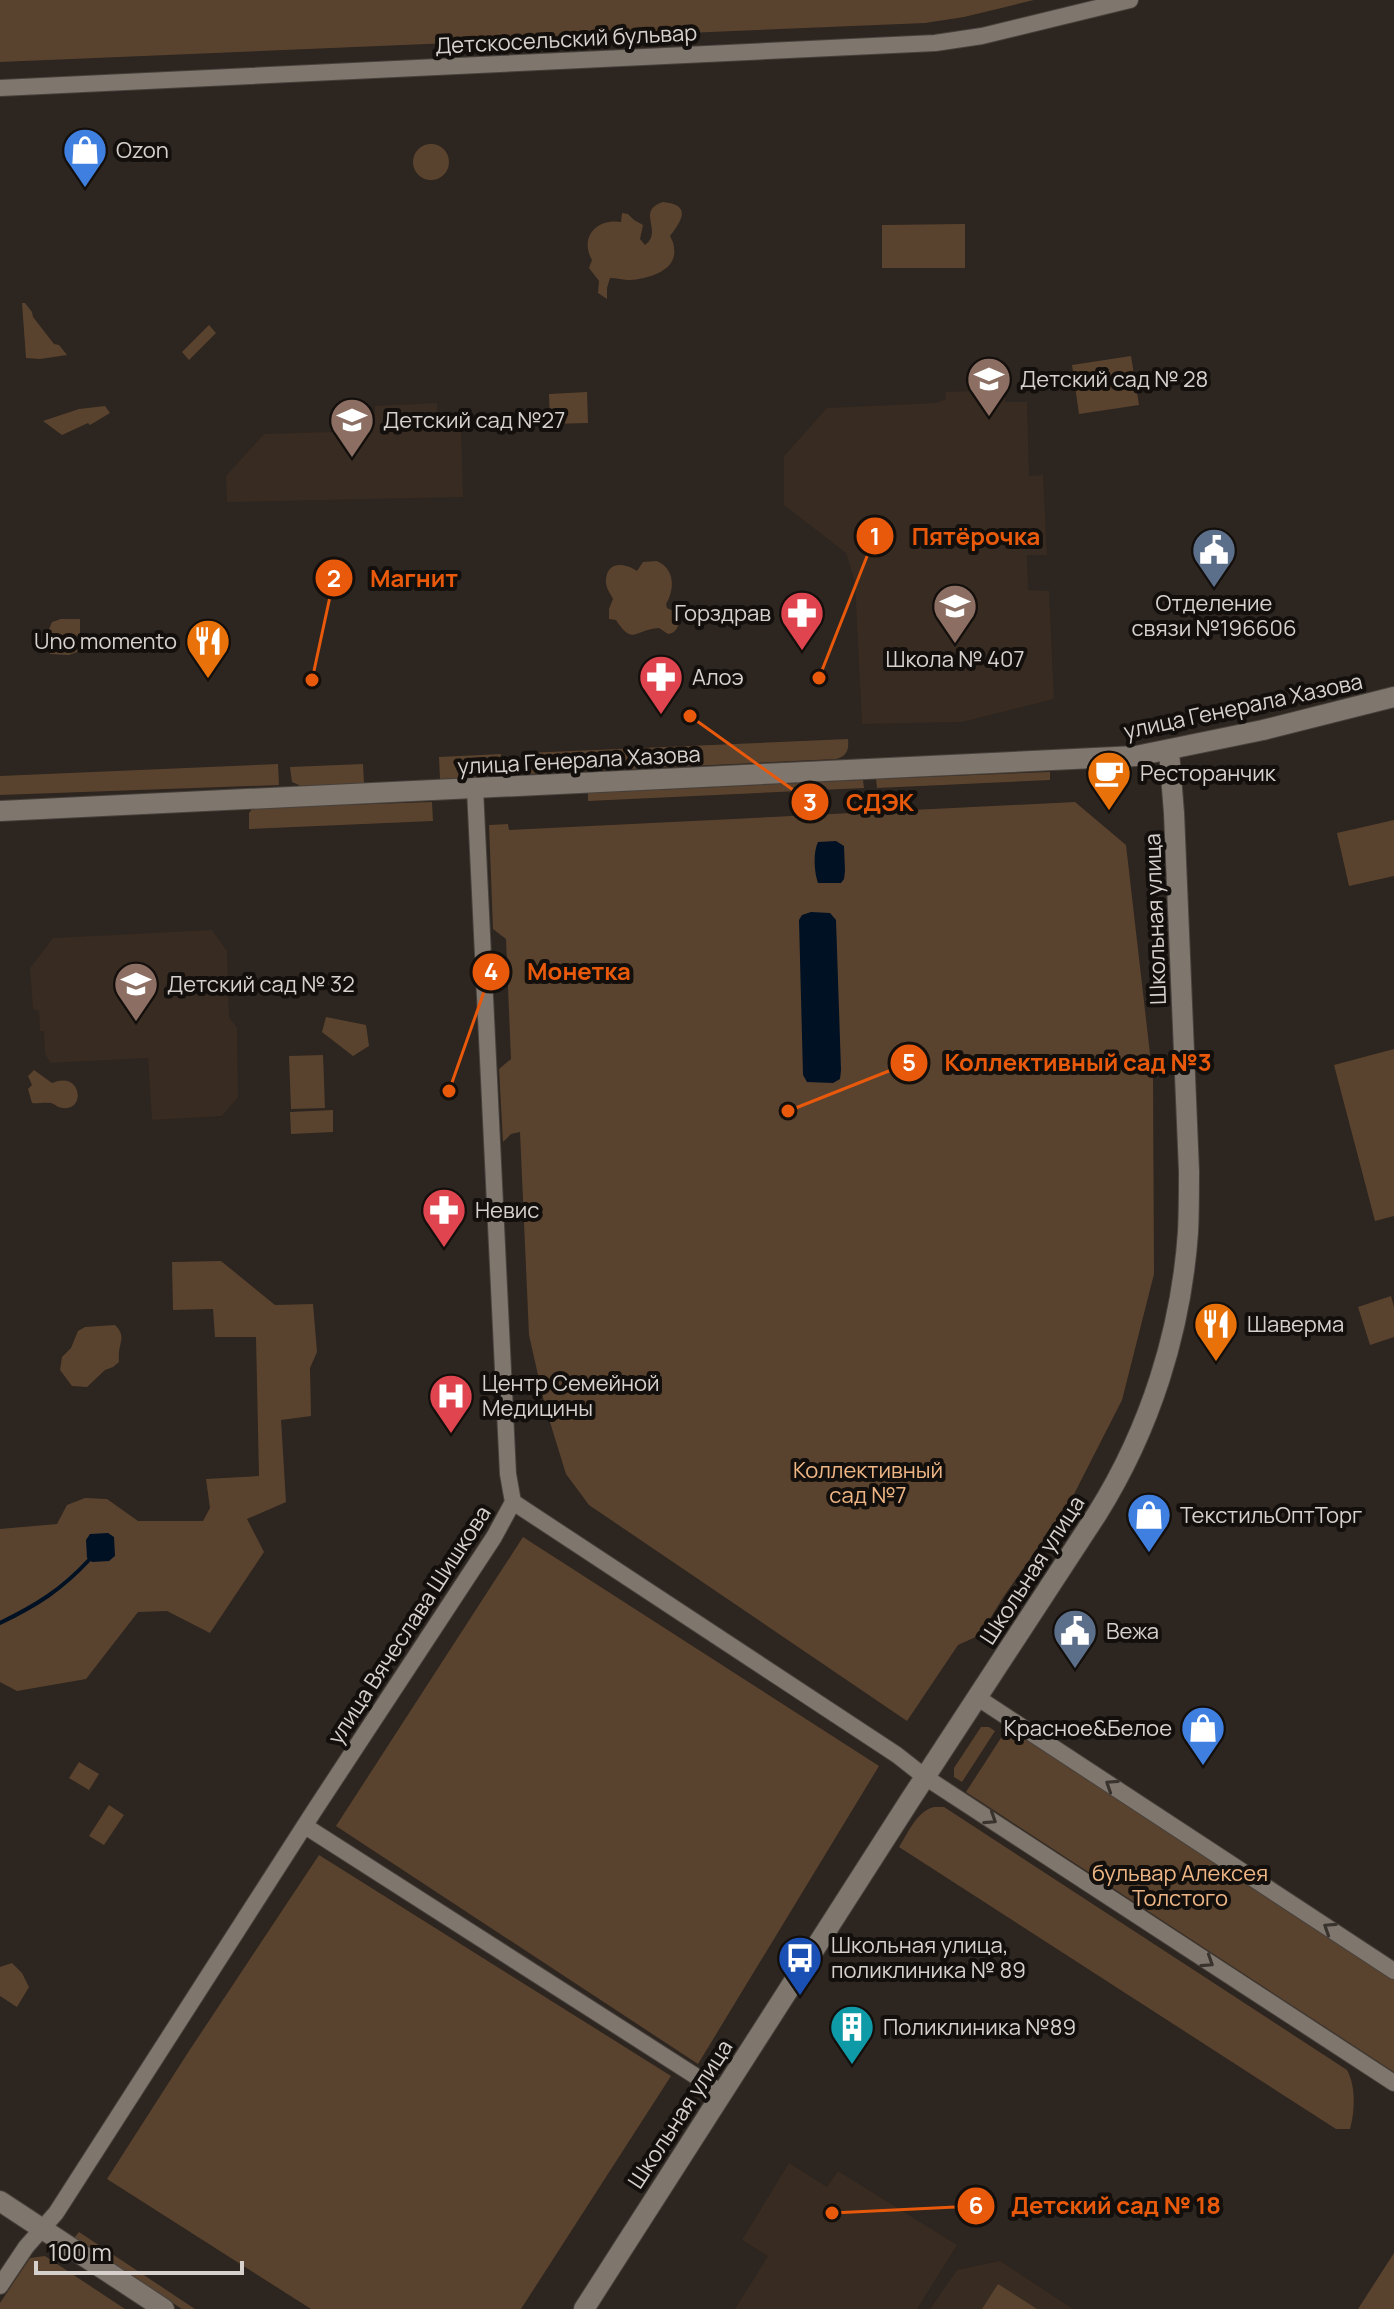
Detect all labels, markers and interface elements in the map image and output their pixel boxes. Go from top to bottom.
street label: Детскосельский бульвар [434,17,698,61]
shop icon: Ozon [61,126,109,189]
place label: Ozon [116,135,169,165]
school or university icon: Детский сад № 28 [965,355,1013,418]
place label: Детский сад № 28 [1020,364,1208,394]
school or university icon: Детский сад №27 [328,396,376,459]
place label: Детский сад №27 [383,405,565,435]
callout: Пятёрочка [855,512,1056,560]
text: 1 [870,519,880,552]
text: Пятёрочка [912,519,1040,552]
public building icon: Отделение связи №196606 [1190,526,1238,589]
callout: Магнит [314,554,474,602]
text: 2 [327,561,341,594]
text: Магнит [370,561,458,594]
school or university icon: Школа № 407 [931,582,979,645]
place label: Отделение связи №196606 [1131,588,1297,643]
pharmacy icon: Горздрав [778,589,826,652]
place label: Горздрав [674,598,771,628]
restaurant icon: Uno momento [184,617,232,680]
place label: Uno momento [34,626,177,656]
place label: Школа № 407 [885,644,1025,674]
pharmacy icon: Алоэ [637,653,685,716]
place label: Алоэ [692,662,744,692]
street label: улица Генерала Хазова [1121,666,1365,746]
street label: улица Генерала Хазова [457,739,701,781]
cafe icon: Ресторанчик [1085,749,1133,812]
place label: Ресторанчик [1140,758,1277,788]
callout: СДЭК [790,778,930,826]
text: 3 [803,785,817,818]
text: СДЭК [846,785,915,818]
street label: Школьная улица [1137,833,1173,1005]
callout: Монетка [471,948,646,996]
text: 4 [484,954,498,987]
text: Монетка [527,954,631,987]
school or university icon: Детский сад № 32 [112,960,160,1023]
place label: Детский сад № 32 [167,969,355,999]
callout: Коллективный сад №3 [889,1039,1228,1087]
text: 5 [902,1045,916,1078]
text: Коллективный сад №3 [944,1045,1212,1078]
pharmacy icon: Невис [420,1186,468,1249]
place label: Невис [475,1195,539,1225]
restaurant icon: Шаверма [1192,1300,1240,1363]
place label: Шаверма [1247,1309,1344,1339]
place label: Центр Семейной Медицины [482,1368,660,1423]
hospital icon: Центр Семейной Медицины [427,1372,475,1435]
park label: Коллективный сад №7 [793,1455,943,1510]
street label: Школьная улица [973,1490,1091,1650]
shop icon: ТекстильОптТорг [1125,1491,1173,1554]
street label: улица Вячеслава Шишкова [320,1500,498,1750]
place label: ТекстильОптТорг [1180,1500,1362,1530]
public building icon: Вежа [1051,1607,1099,1670]
place label: Вежа [1106,1616,1159,1646]
shop icon: Красное&Белое [1179,1704,1227,1767]
place label: Красное&Белое [1004,1713,1172,1743]
one-way arrow [1106,1780,1120,1795]
one-way arrow [982,1810,996,1825]
park label: бульвар Алексея Толстого [1092,1858,1268,1913]
one-way arrow [1323,1922,1337,1937]
place label: Школьная улица, поликлиника № 89 [831,1930,1026,1985]
bus stop icon: Школьная улица, поликлиника № 89 [776,1934,824,1997]
one-way arrow [1200,1952,1214,1967]
building icon: Поликлиника №89 [828,2003,876,2066]
place label: Поликлиника №89 [883,2012,1076,2042]
street label: Школьная улица [621,2034,739,2194]
callout: Детский сад № 18 [956,2182,1237,2230]
text: 6 [969,2188,983,2221]
text: Детский сад № 18 [1011,2188,1221,2221]
scale bar [36,2225,242,2275]
text: 100 m [48,2235,112,2268]

